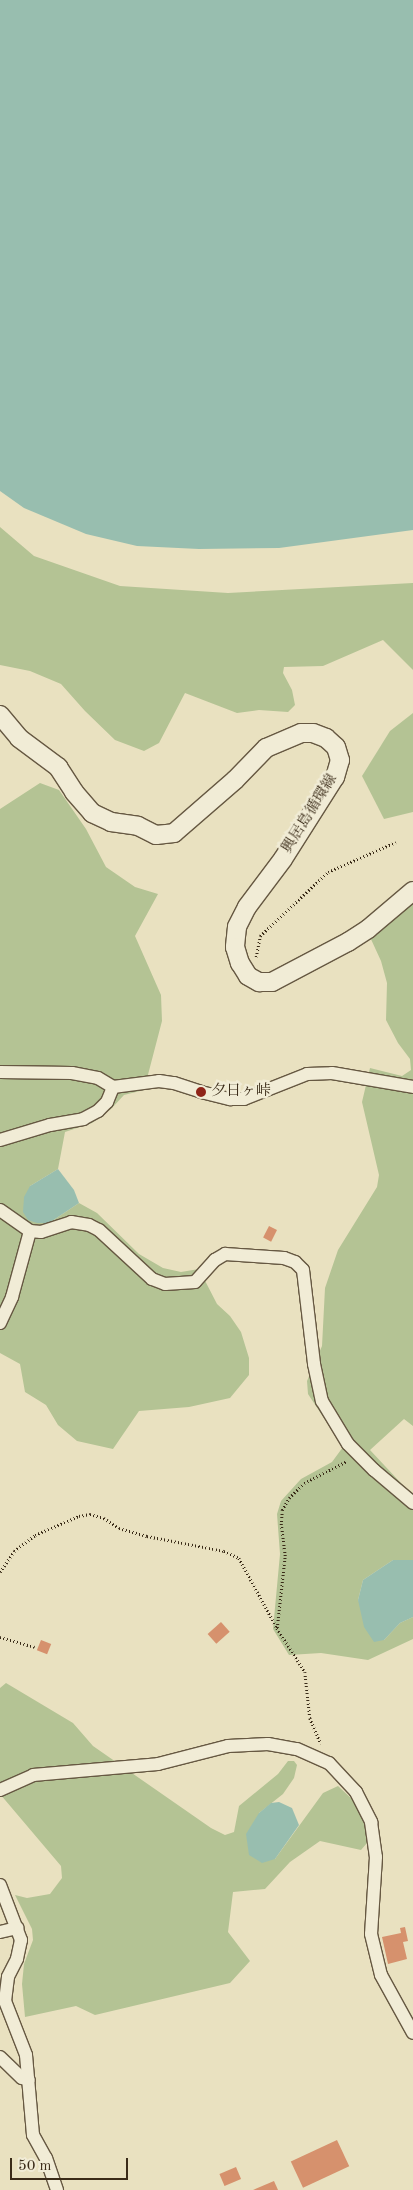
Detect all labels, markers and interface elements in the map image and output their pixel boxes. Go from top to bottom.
street label: 興居島循環線 [279,771,341,857]
place label: 夕日ヶ峠 [211,1083,271,1101]
marker: 夕日ヶ峠 [195,1086,207,1098]
scale bar [12,2148,130,2180]
text: 50 m [18,2159,52,2174]

